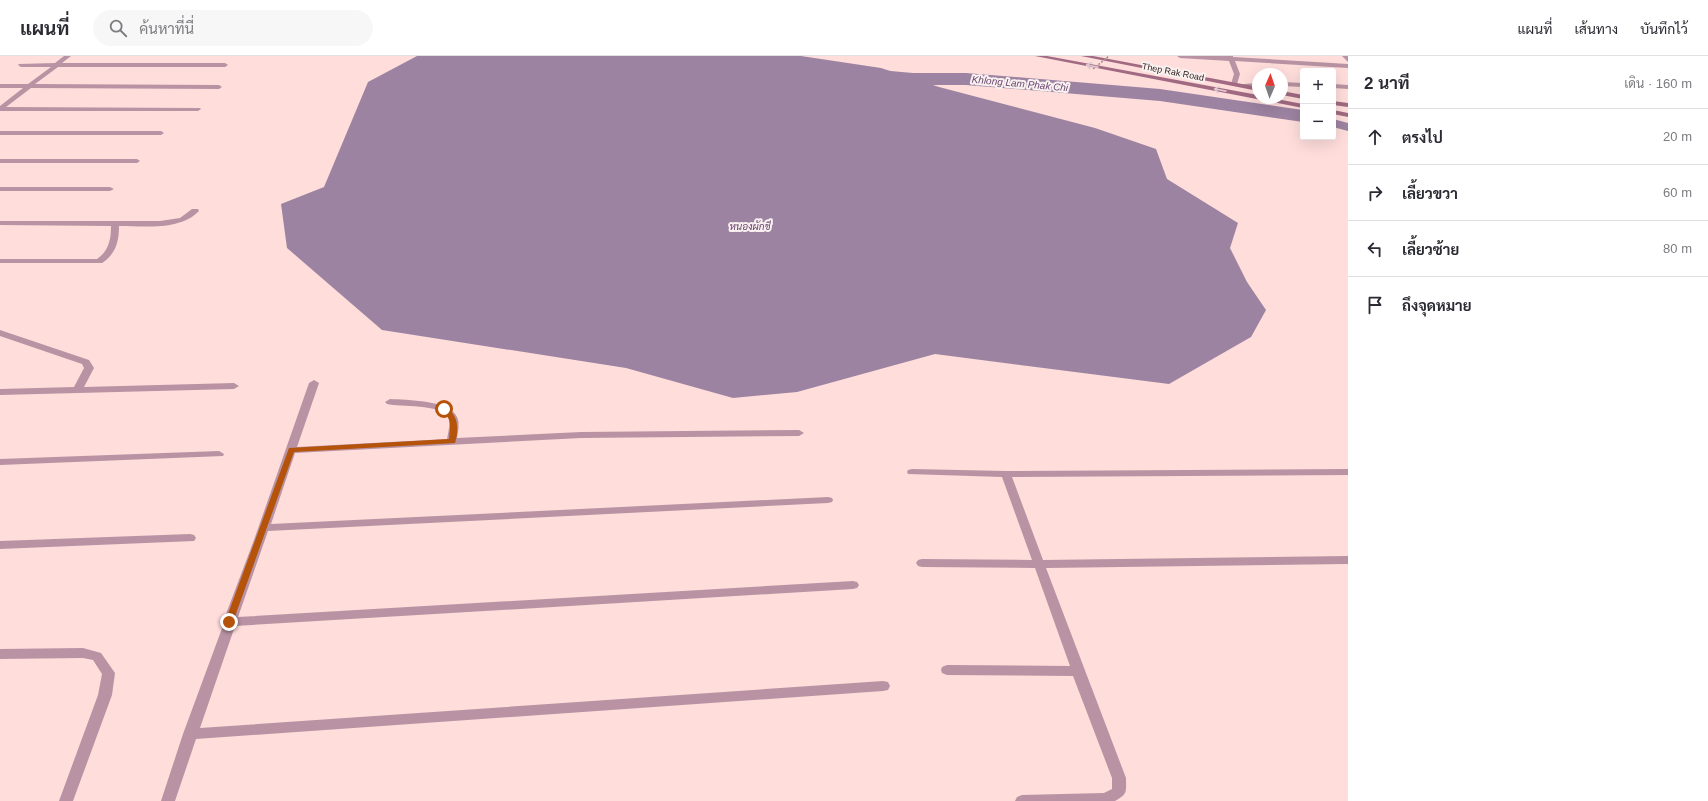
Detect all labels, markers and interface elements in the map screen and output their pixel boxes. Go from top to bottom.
search box [93,10,373,46]
icon: search [107,17,129,39]
text: แผนที่ [20,18,69,39]
text: ค้นหาที่นี่ [139,20,194,37]
text: แผนที่ [1517,21,1552,37]
text: เส้นทาง [1574,21,1618,37]
text: บันทึกไว้ [1640,21,1688,37]
street label: Thep Rak Road [1141,61,1205,83]
one-way arrow [1086,62,1099,70]
north arrow [1252,68,1288,104]
map controls [1300,68,1336,140]
button: + [1300,68,1336,104]
water label: Khlong Lam Phak Chi [971,74,1069,93]
text: 2 นาที [1364,74,1409,93]
text: เดิน · 160 m [1624,76,1692,91]
one-way arrow [1214,86,1227,94]
button: − [1300,104,1336,140]
icon: ahead [1364,126,1386,148]
text: ตรงไป [1402,129,1443,146]
text: 20 m [1663,129,1692,144]
icon: right [1364,182,1386,204]
text: เลี้ยวขวา [1402,185,1458,202]
text: 60 m [1663,185,1692,200]
water label: หนองผักชี [729,220,772,232]
icon: left [1364,238,1386,260]
text: เลี้ยวซ้าย [1402,241,1459,258]
text: 80 m [1663,241,1692,256]
icon: arrive [1364,294,1386,316]
text: ถึงจุดหมาย [1402,297,1472,314]
route start [435,400,453,418]
route end [220,613,238,631]

